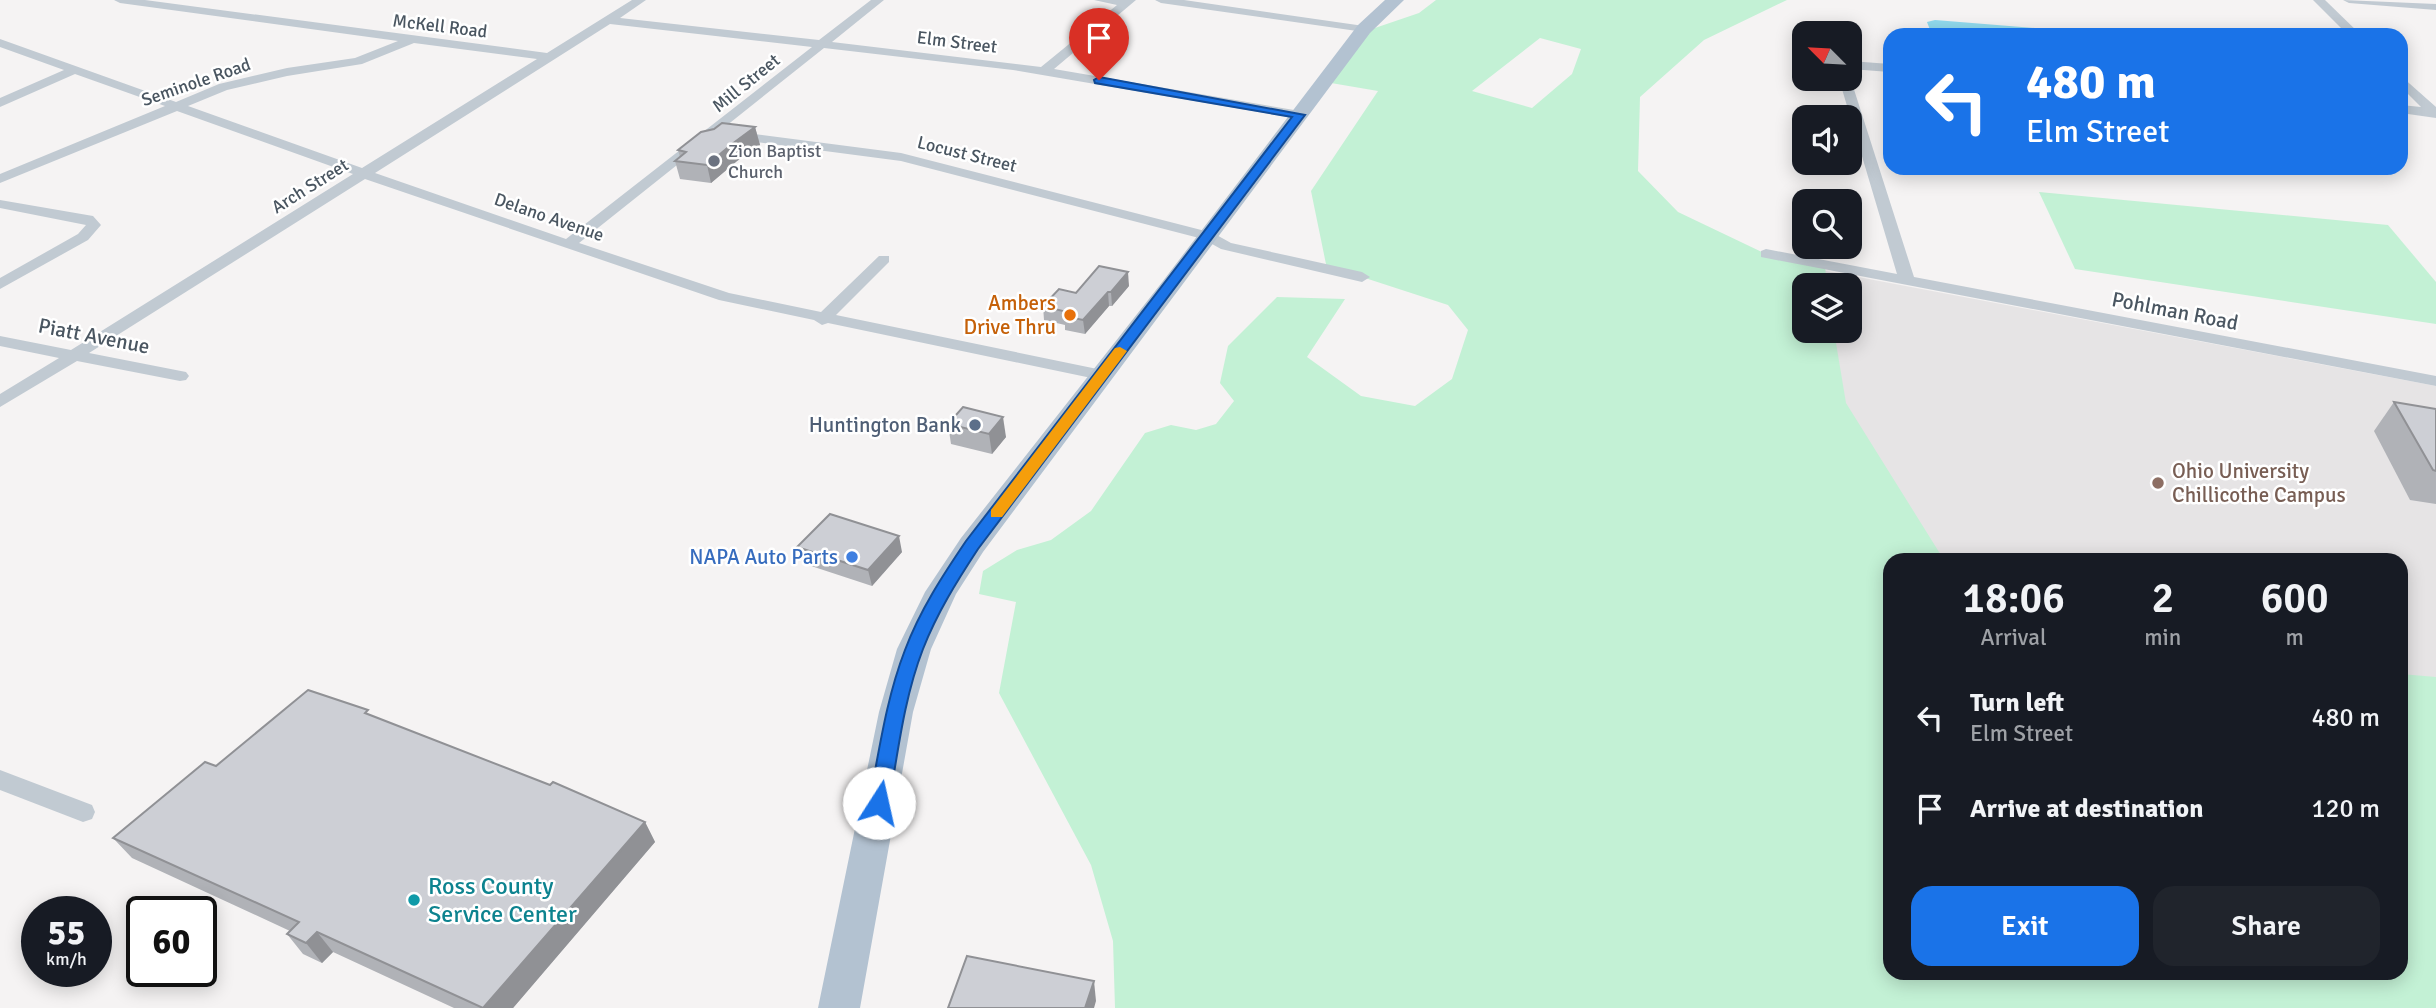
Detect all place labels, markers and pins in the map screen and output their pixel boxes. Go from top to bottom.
pin [1069,8,1129,80]
place label: Zion Baptist Church [728,140,821,183]
marker: Zion Baptist Church [706,153,722,169]
place label: Ambers Drive Thru [963,290,1056,340]
marker: Ambers Drive Thru [1062,307,1078,323]
place label: Huntington Bank [809,412,961,438]
marker: Huntington Bank [967,417,983,433]
place label: Ohio University Chillicothe Campus [2172,458,2346,508]
marker: Ohio University Chillicothe Campus [2150,475,2166,491]
place label: NAPA Auto Parts [689,544,838,570]
marker: NAPA Auto Parts [844,549,860,565]
place label: Ross County Service Center [428,871,577,929]
marker: Ross County Service Center [406,892,422,908]

